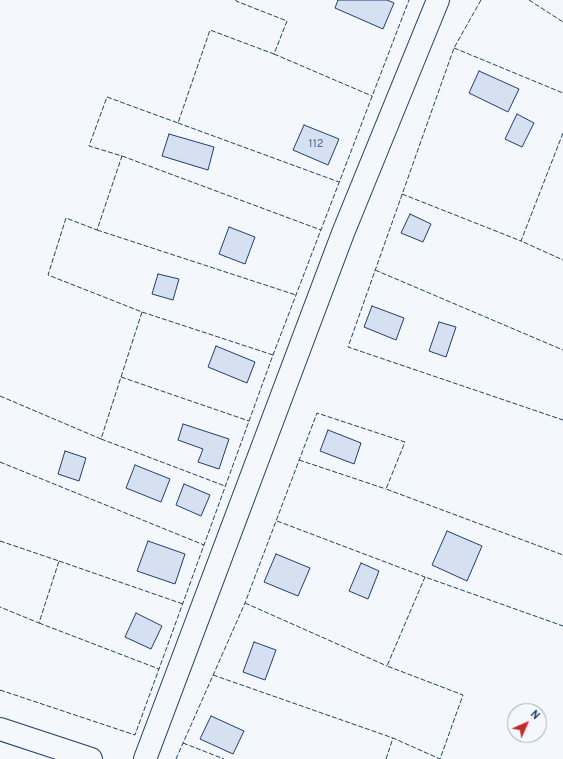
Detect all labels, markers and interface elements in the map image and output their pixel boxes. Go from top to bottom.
house number: 112 [309,138,323,152]
north arrow [507,703,547,743]
text: N [527,707,543,723]

